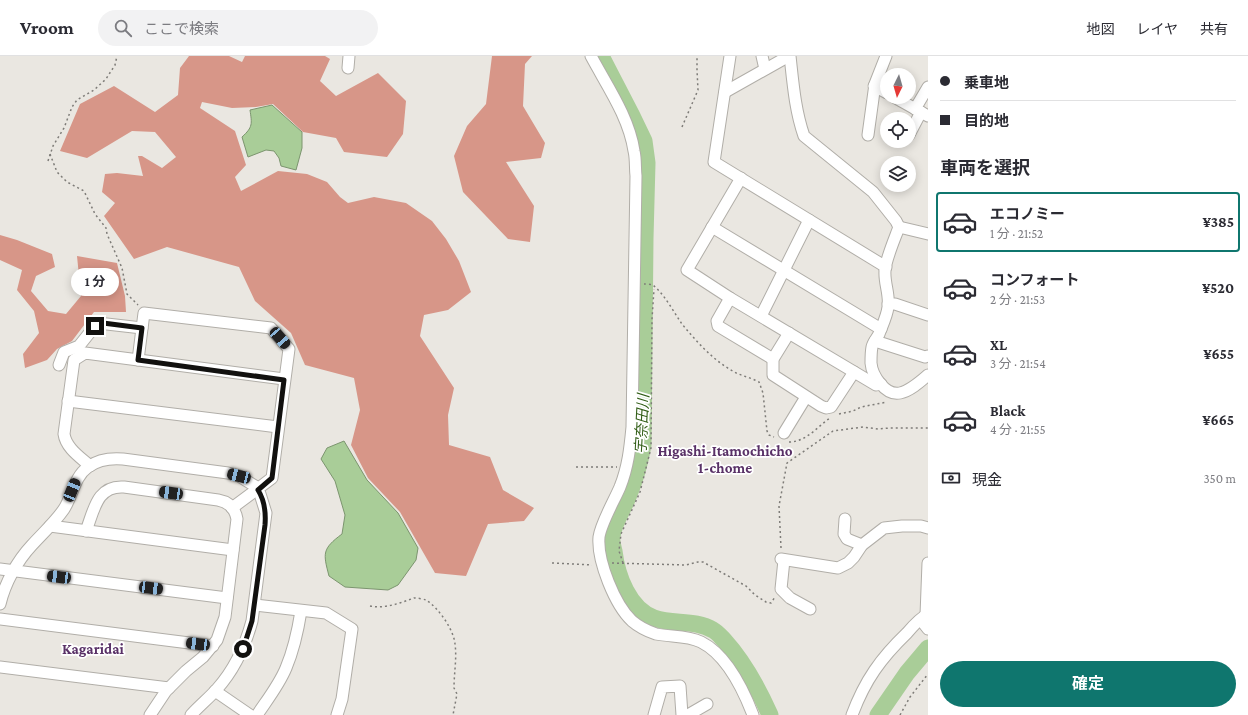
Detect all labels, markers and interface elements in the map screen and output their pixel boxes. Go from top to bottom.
search box [98,10,378,46]
text: Vroom [20,17,74,38]
icon: search [112,17,134,39]
text: ここで検索 [144,21,219,37]
text: 地図 [1086,21,1114,37]
text: レイヤ [1136,21,1178,37]
text: 共有 [1200,21,1228,37]
north arrow [880,68,916,104]
map controls [880,68,916,192]
text: 乗車地 [964,75,1009,91]
button: locate [880,112,916,148]
text: 目的地 [964,113,1009,129]
button: layers [880,156,916,192]
text: 車両を選択 [940,158,1030,178]
icon: car [942,204,978,240]
text: エコノミー [990,206,1065,222]
text: ¥385 [1203,214,1234,230]
text: 1 分 · 21:52 [990,226,1043,241]
callout: 1 分 [71,268,119,296]
icon: car [942,270,978,306]
text: コンフォート [990,272,1080,288]
text: 1 分 [85,274,105,289]
text: ¥520 [1202,280,1234,296]
text: 2 分 · 21:53 [990,292,1045,307]
route end [86,317,104,335]
car [268,325,292,351]
icon: car [942,336,978,372]
text: XL [990,337,1007,353]
text: ¥655 [1203,346,1234,362]
text: 3 分 · 21:54 [990,356,1046,371]
water label: 宇奈田川 [632,392,652,454]
icon: car [942,402,978,438]
text: Black [990,403,1025,419]
text: ¥665 [1202,412,1234,428]
text: 4 分 · 21:55 [990,422,1046,437]
district label: Higashi-Itamochicho 1-chome [657,443,793,476]
car [226,467,252,485]
icon: cash [940,467,962,489]
text: 350 m [1203,471,1236,486]
text: 現金 [972,472,1002,488]
car [62,477,82,503]
car [158,485,184,501]
car [46,570,72,584]
car [138,581,164,595]
car [185,637,211,651]
route start [234,640,252,658]
district label: Kagaridai [62,641,125,657]
button: 確定 [940,661,1236,707]

